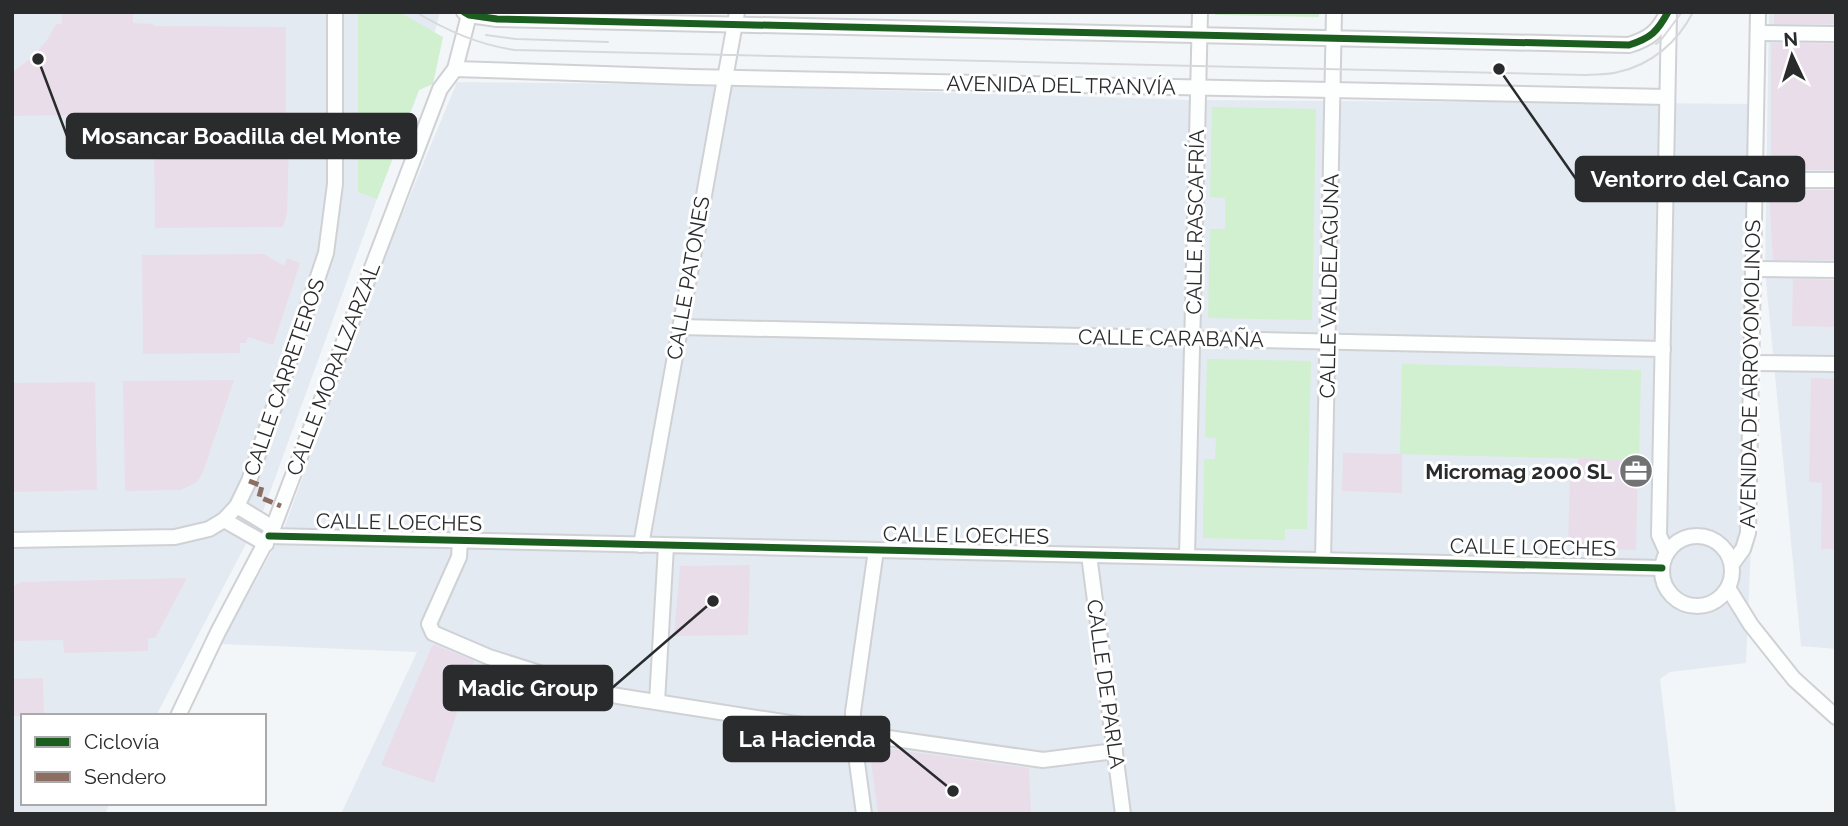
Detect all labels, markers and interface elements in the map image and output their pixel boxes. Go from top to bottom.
north arrow [1757,21,1827,91]
text: N [1783,28,1799,51]
street label: AVENIDA DEL TRANVÍA [946,70,1176,100]
callout: Mosancar Boadilla del Monte [67,114,416,158]
text: Mosancar Boadilla del Monte [81,122,401,149]
street label: CALLE RASCAFRÍA [1181,129,1209,315]
callout: Ventorro del Cano [1576,157,1804,201]
text: Ventorro del Cano [1591,165,1790,192]
street label: CALLE VALDELAGUNA [1315,173,1343,399]
street label: CALLE PATONES [661,194,715,362]
street label: AVENIDA DE ARROYOMOLINOS [1735,219,1765,528]
street label: CALLE MORALZARZAL [281,259,385,479]
street label: CALLE CARRETEROS [238,275,330,479]
street label: CALLE CARABAÑA [1078,324,1264,352]
office icon: Micromag 2000 SL [1617,452,1655,490]
place label: Micromag 2000 SL [1425,459,1613,484]
street label: CALLE LOECHES [316,508,483,536]
street label: CALLE LOECHES [883,521,1050,549]
street label: CALLE LOECHES [1450,533,1617,561]
street label: CALLE DE PARLA [1082,598,1130,770]
callout: Madic Group [444,666,612,710]
text: Madic Group [458,674,598,701]
legend [21,714,266,805]
callout: La Hacienda [724,717,889,761]
text: La Hacienda [739,725,875,752]
text: Ciclovía [84,729,160,754]
text: Sendero [84,764,166,789]

